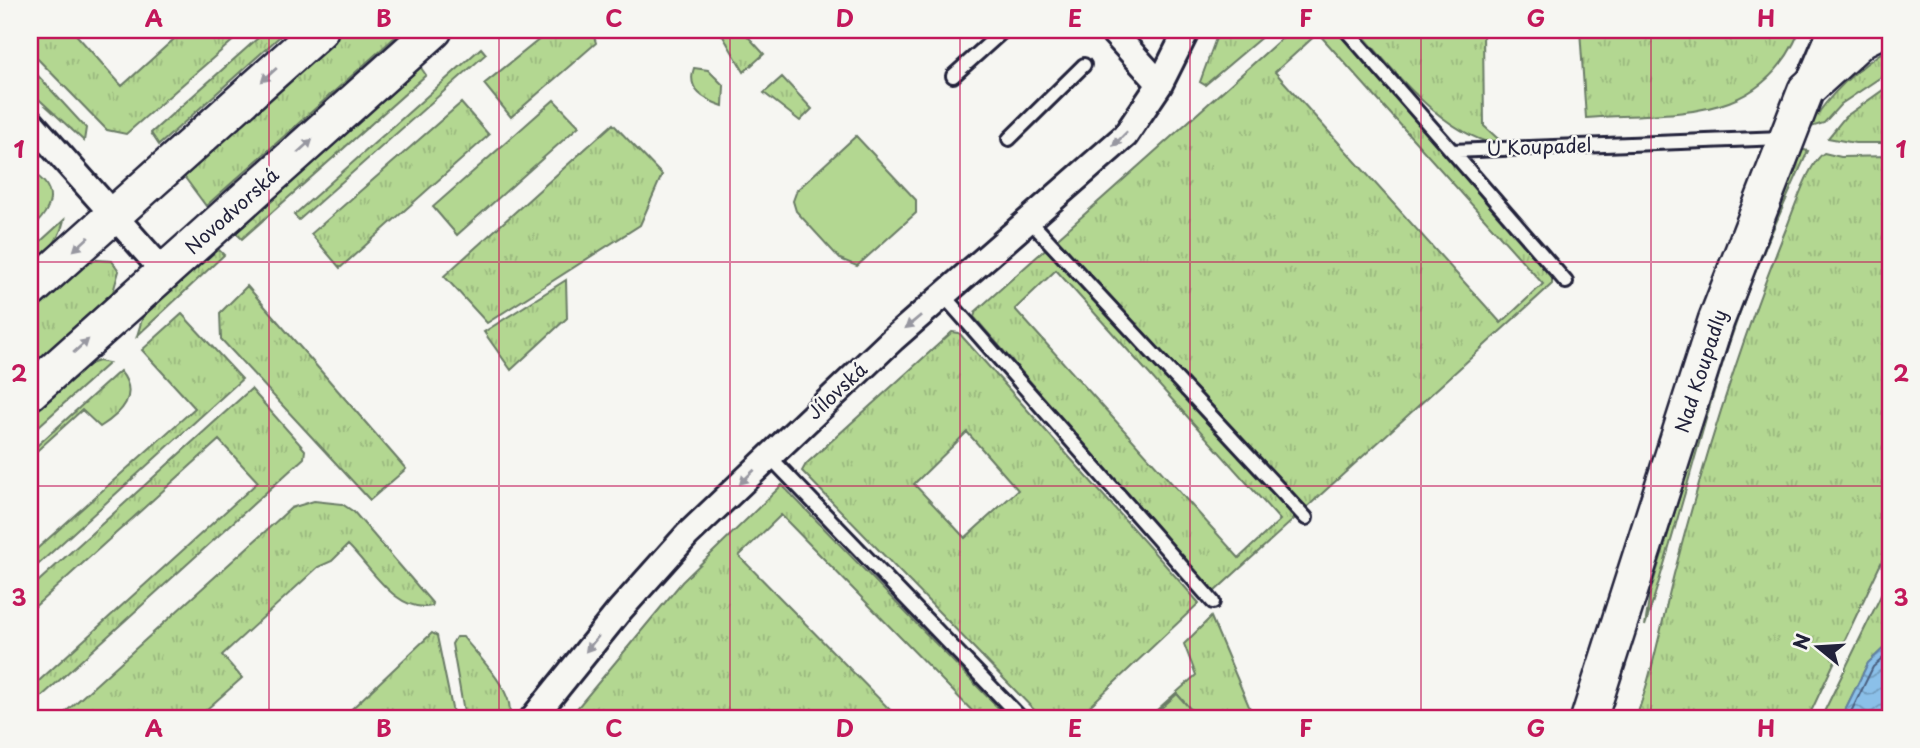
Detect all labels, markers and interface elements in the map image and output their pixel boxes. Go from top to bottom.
text: A [145,0,163,35]
text: B [376,0,392,35]
text: C [605,0,623,35]
text: D [836,0,854,35]
text: E [1068,0,1082,35]
text: F [1299,0,1313,35]
text: G [1527,0,1545,35]
text: H [1757,0,1775,35]
one-way arrow [261,67,278,83]
street label: U Koupadel [1486,130,1592,162]
text: 1 [14,131,25,166]
one-way arrow [1112,131,1128,147]
text: 1 [1896,131,1907,166]
one-way arrow [296,138,313,154]
street label: Novodvorská [178,160,284,260]
one-way arrow [73,236,90,251]
street label: Nad Koupadly [1667,305,1733,436]
one-way arrow [904,314,921,329]
one-way arrow [72,339,89,355]
text: 2 [11,355,27,390]
street label: Jílovská [800,355,873,425]
text: 2 [1893,355,1909,390]
one-way arrow [738,469,755,486]
text: 3 [11,579,27,614]
text: 3 [1893,579,1909,614]
north arrow [1784,612,1854,682]
text: N [1785,630,1817,653]
one-way arrow [585,635,600,652]
text: A [145,710,163,745]
text: B [376,710,392,745]
text: C [605,710,623,745]
text: D [836,710,854,745]
text: E [1068,710,1082,745]
text: F [1299,710,1313,745]
text: G [1527,710,1545,745]
text: H [1757,710,1775,745]

